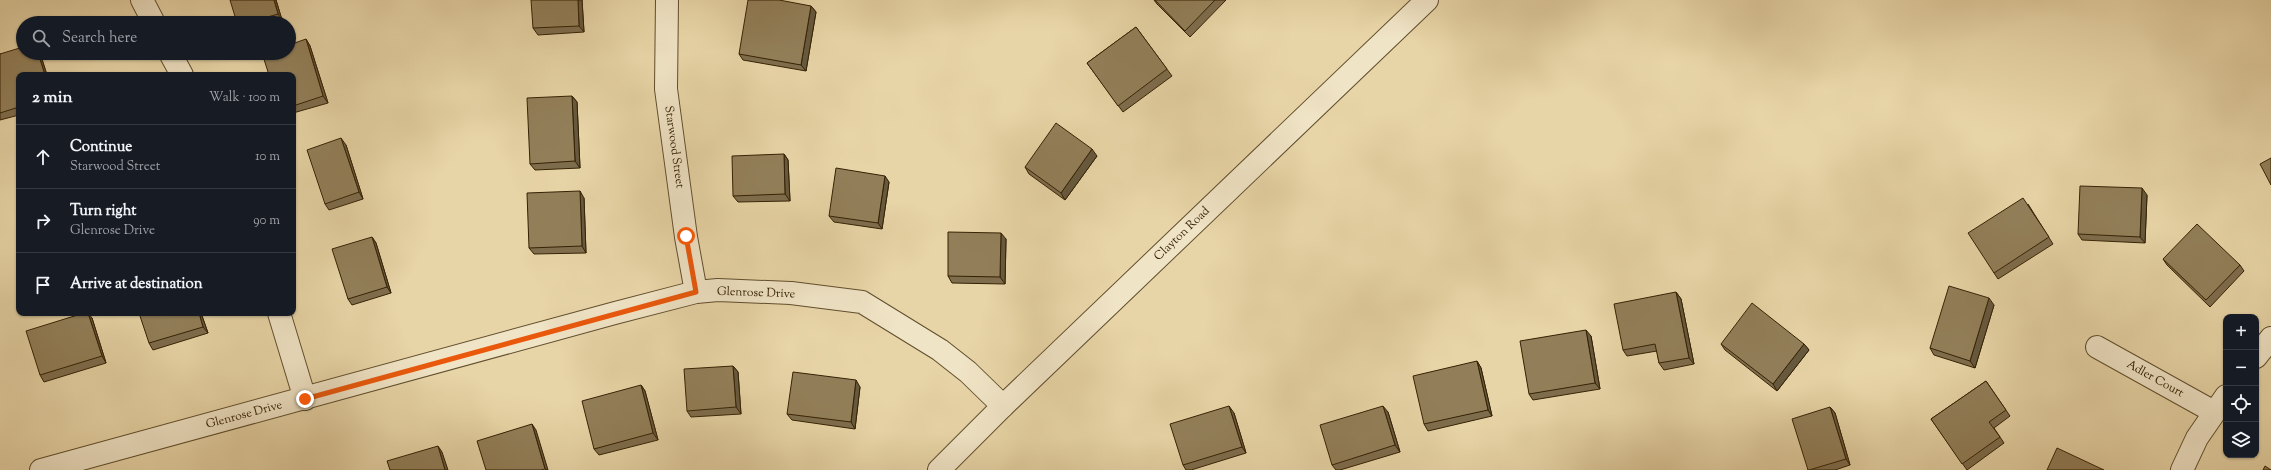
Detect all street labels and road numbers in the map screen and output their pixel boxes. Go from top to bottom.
street label: Starwood Street [659,105,689,189]
street label: Clayton Road [1150,202,1214,265]
street label: Glenrose Drive [716,283,796,303]
street label: Adler Court [2123,356,2187,402]
street label: Glenrose Drive [204,396,285,434]

